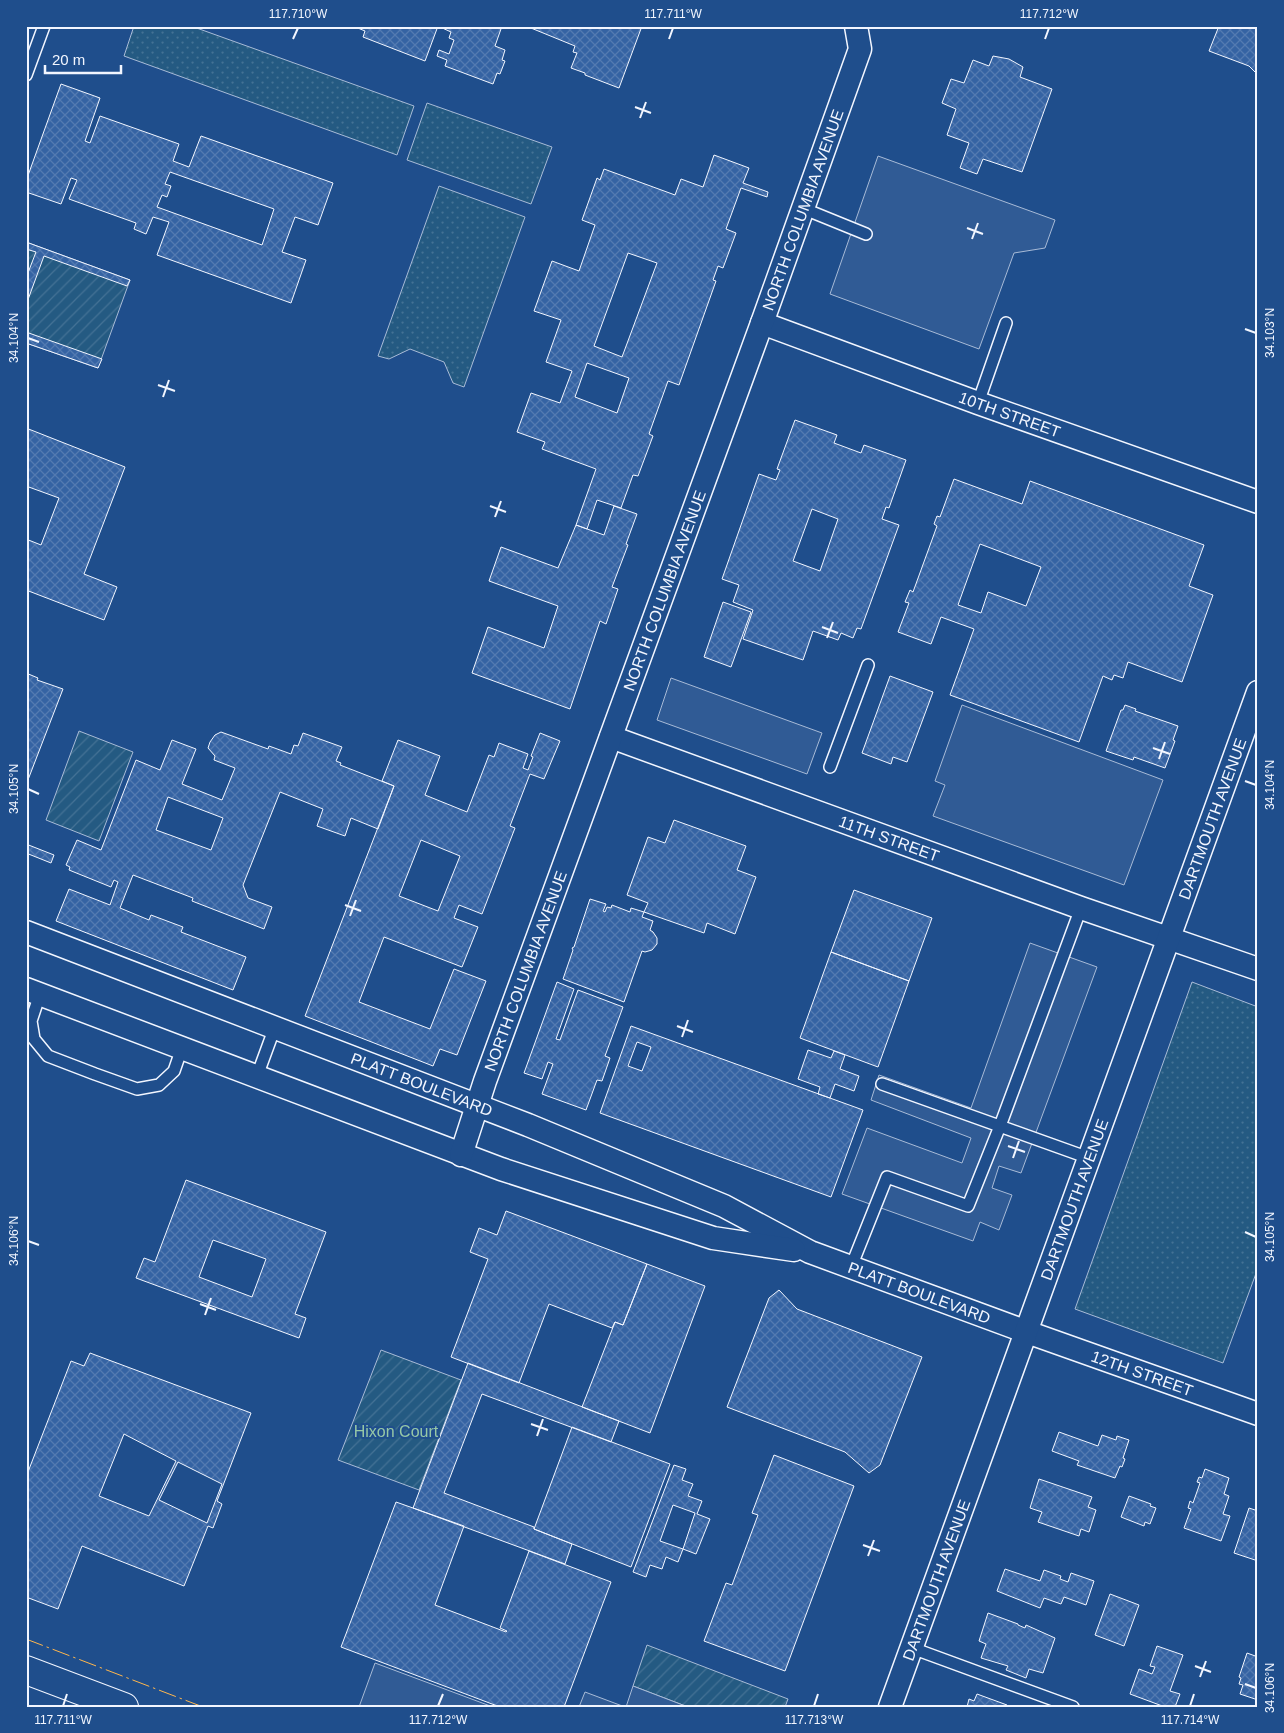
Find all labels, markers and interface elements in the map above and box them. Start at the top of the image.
text: 117.710°W [269,7,328,21]
text: 117.711°W [644,7,703,21]
text: 117.712°W [1020,7,1079,21]
scale bar [45,42,121,74]
text: 20 m [52,51,85,68]
street label: NORTH COLUMBIA AVENUE [759,107,846,313]
text: 34.103°N [1263,308,1277,358]
text: 34.104°N [7,313,21,363]
street label: 10TH STREET [957,388,1063,440]
street label: NORTH COLUMBIA AVENUE [620,488,709,693]
street label: DARTMOUTH AVENUE [1175,736,1249,901]
text: 34.104°N [1263,760,1277,810]
text: 34.105°N [7,764,21,814]
street label: 11TH STREET [837,812,942,864]
street label: NORTH COLUMBIA AVENUE [481,868,570,1073]
street label: PLATT BOULEVARD [349,1049,495,1119]
street label: DARTMOUTH AVENUE [1037,1116,1111,1282]
text: 34.105°N [1263,1212,1277,1262]
text: 34.106°N [7,1216,21,1266]
street label: PLATT BOULEVARD [846,1258,993,1326]
street label: 12TH STREET [1089,1347,1196,1399]
park label: Hixon Court [354,1423,439,1440]
street label: DARTMOUTH AVENUE [899,1497,973,1663]
text: 34.106°N [1263,1663,1277,1713]
text: 117.711°W [34,1713,93,1727]
text: 117.712°W [409,1713,468,1727]
text: 117.713°W [785,1713,844,1727]
text: 117.714°W [1161,1713,1220,1727]

